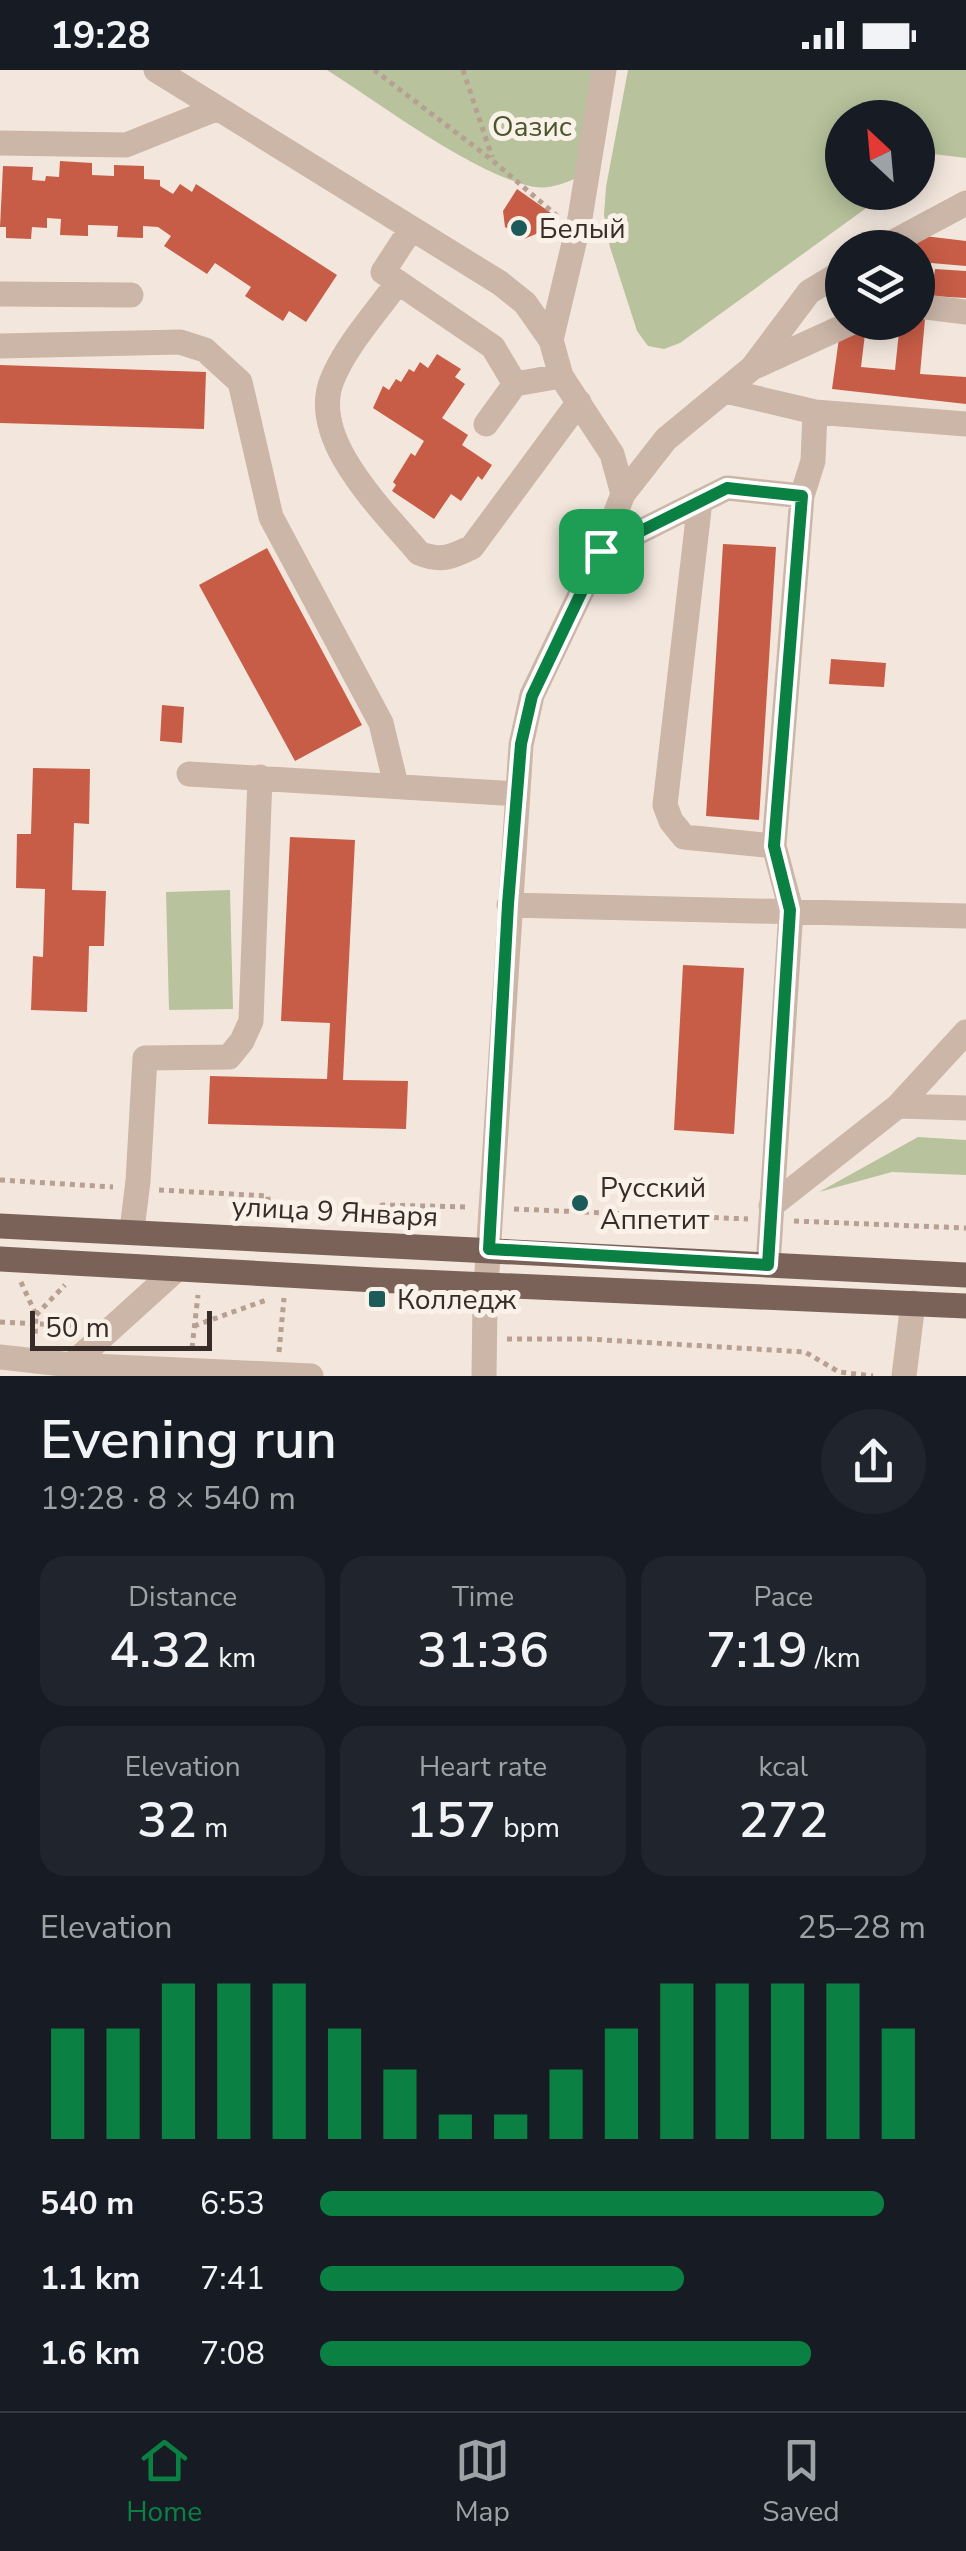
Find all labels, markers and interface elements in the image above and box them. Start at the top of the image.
text: 19:28 [50,10,151,61]
north arrow [825,100,935,210]
map controls [825,100,935,340]
park label: Оазис [492,108,572,146]
place label: Белый [539,210,626,248]
marker: Белый [508,217,530,239]
button: layers [825,230,935,340]
pin [559,509,644,594]
icon: arrive [574,524,629,579]
place label: Русский Аппетит [600,1169,710,1239]
street label: улица 9 Января [231,1188,439,1236]
marker: Русский Аппетит [569,1192,591,1214]
place label: Колледж [397,1281,516,1319]
marker: Колледж [366,1288,388,1310]
scale bar [30,1306,212,1350]
text: 50 m [45,1309,110,1347]
text: Evening run [40,1402,337,1477]
button: share [821,1409,926,1514]
text: 19:28 · 8 × 540 m [40,1477,296,1520]
text: Distance [128,1578,237,1616]
text: Time [452,1578,514,1616]
text: Pace [754,1578,813,1616]
text: 4.32 [109,1616,211,1685]
text: 31:36 [417,1616,549,1685]
text: 7:19 [706,1616,808,1685]
text: km [211,1639,256,1677]
text: /km [808,1639,861,1677]
text: Elevation [125,1748,241,1786]
text: Heart rate [419,1748,547,1786]
text: kcal [759,1748,808,1786]
text: 32 [137,1786,197,1855]
text: 157 [406,1786,496,1855]
text: 272 [738,1786,828,1855]
text: m [197,1809,228,1847]
text: bpm [496,1809,560,1847]
text: Elevation [40,1906,173,1949]
text: 25–28 m [798,1906,926,1949]
text: 540 m [40,2182,134,2225]
text: 6:53 [200,2182,265,2225]
text: 1.1 km [40,2257,140,2300]
text: 7:41 [200,2257,265,2300]
text: 1.6 km [40,2332,140,2375]
text: 7:08 [200,2332,265,2375]
tab: Home [126,2433,202,2531]
tab: Map [455,2433,510,2531]
tab: Saved [762,2433,840,2531]

